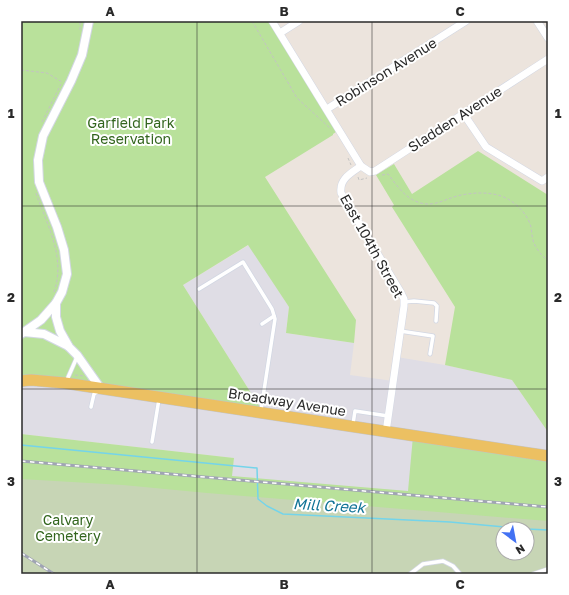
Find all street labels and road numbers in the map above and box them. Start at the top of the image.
street label: Robinson Avenue [332,34,439,110]
street label: Sladden Avenue [405,82,505,155]
street label: East 104th Street [337,191,408,301]
street label: Broadway Avenue [227,384,347,419]

